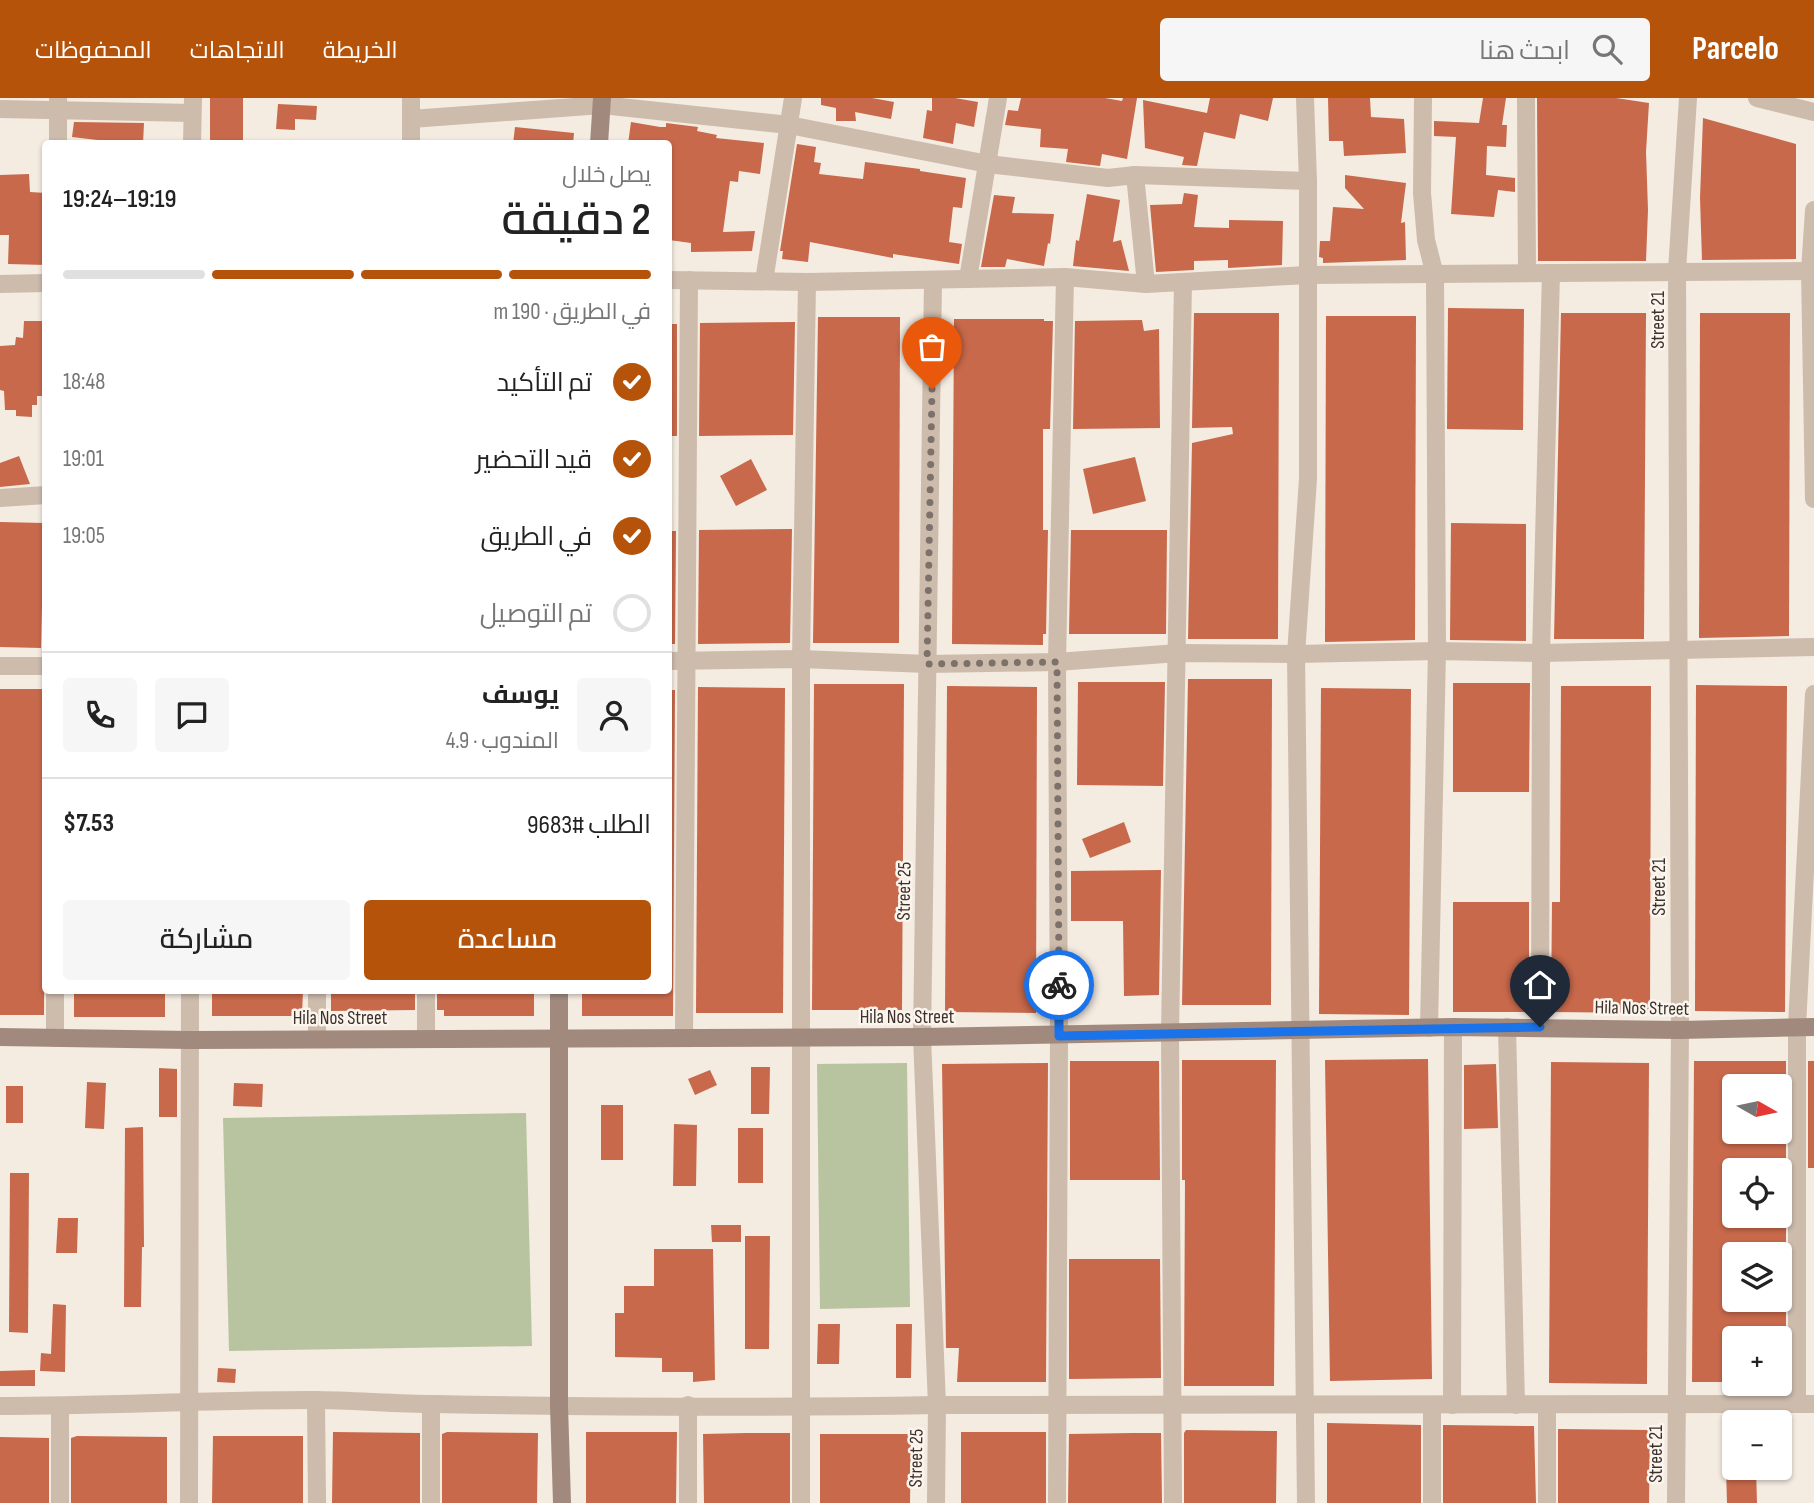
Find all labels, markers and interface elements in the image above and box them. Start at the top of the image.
search box [1160,18,1650,81]
text: Parcelo [1692,29,1779,69]
icon: search [1588,30,1626,68]
text: المحفوظات [35,36,152,65]
text: الاتجاهات [190,36,285,65]
text: الخريطة [323,36,398,65]
text: ابحث هنا [1479,36,1570,67]
text: يصل خلال [562,161,651,189]
text: 19:19–19:24 [63,184,176,215]
text: 2 دقيقة [502,193,651,248]
street label: Street 21 [1647,291,1670,349]
text: في الطريق · 190 m [494,298,651,326]
pin [902,317,962,389]
icon: bag [913,328,951,366]
icon: check [613,363,651,401]
text: 18:48 [63,368,105,396]
text: تم التأكيد [497,368,592,399]
icon: check [613,440,651,478]
text: 19:01 [63,445,104,473]
text: قيد التحضير [475,445,592,476]
icon: check [613,517,651,555]
text: 19:05 [63,522,105,550]
text: في الطريق [481,522,592,553]
text: تم التوصيل [480,599,592,630]
button: phone [63,678,137,752]
button: chat [155,678,229,752]
button: person [577,678,651,752]
text: يوسف [482,680,559,711]
text: المندوب · 4.9 [446,727,559,755]
text: $7.53 [63,808,114,839]
text: الطلب #9683 [527,810,651,841]
street label: Street 21 [1648,858,1671,916]
street label: Street 25 [892,862,917,921]
button: مشاركة [63,900,350,980]
button: مساعدة [364,900,651,980]
courier [1024,950,1094,1020]
pin [1510,955,1570,1027]
icon: bike [1040,966,1078,1004]
icon: home [1521,966,1559,1004]
street label: Hila Nos Street [1594,996,1690,1021]
street label: Hila Nos Street [860,1006,954,1029]
street label: Hila Nos Street [293,1007,387,1030]
north arrow [1722,1074,1792,1144]
map controls [1722,1074,1792,1480]
button: locate [1722,1158,1792,1228]
button: layers [1722,1242,1792,1312]
button: + [1722,1326,1792,1396]
button: − [1722,1410,1792,1480]
street label: Street 21 [1645,1425,1668,1483]
street label: Street 25 [904,1429,929,1488]

